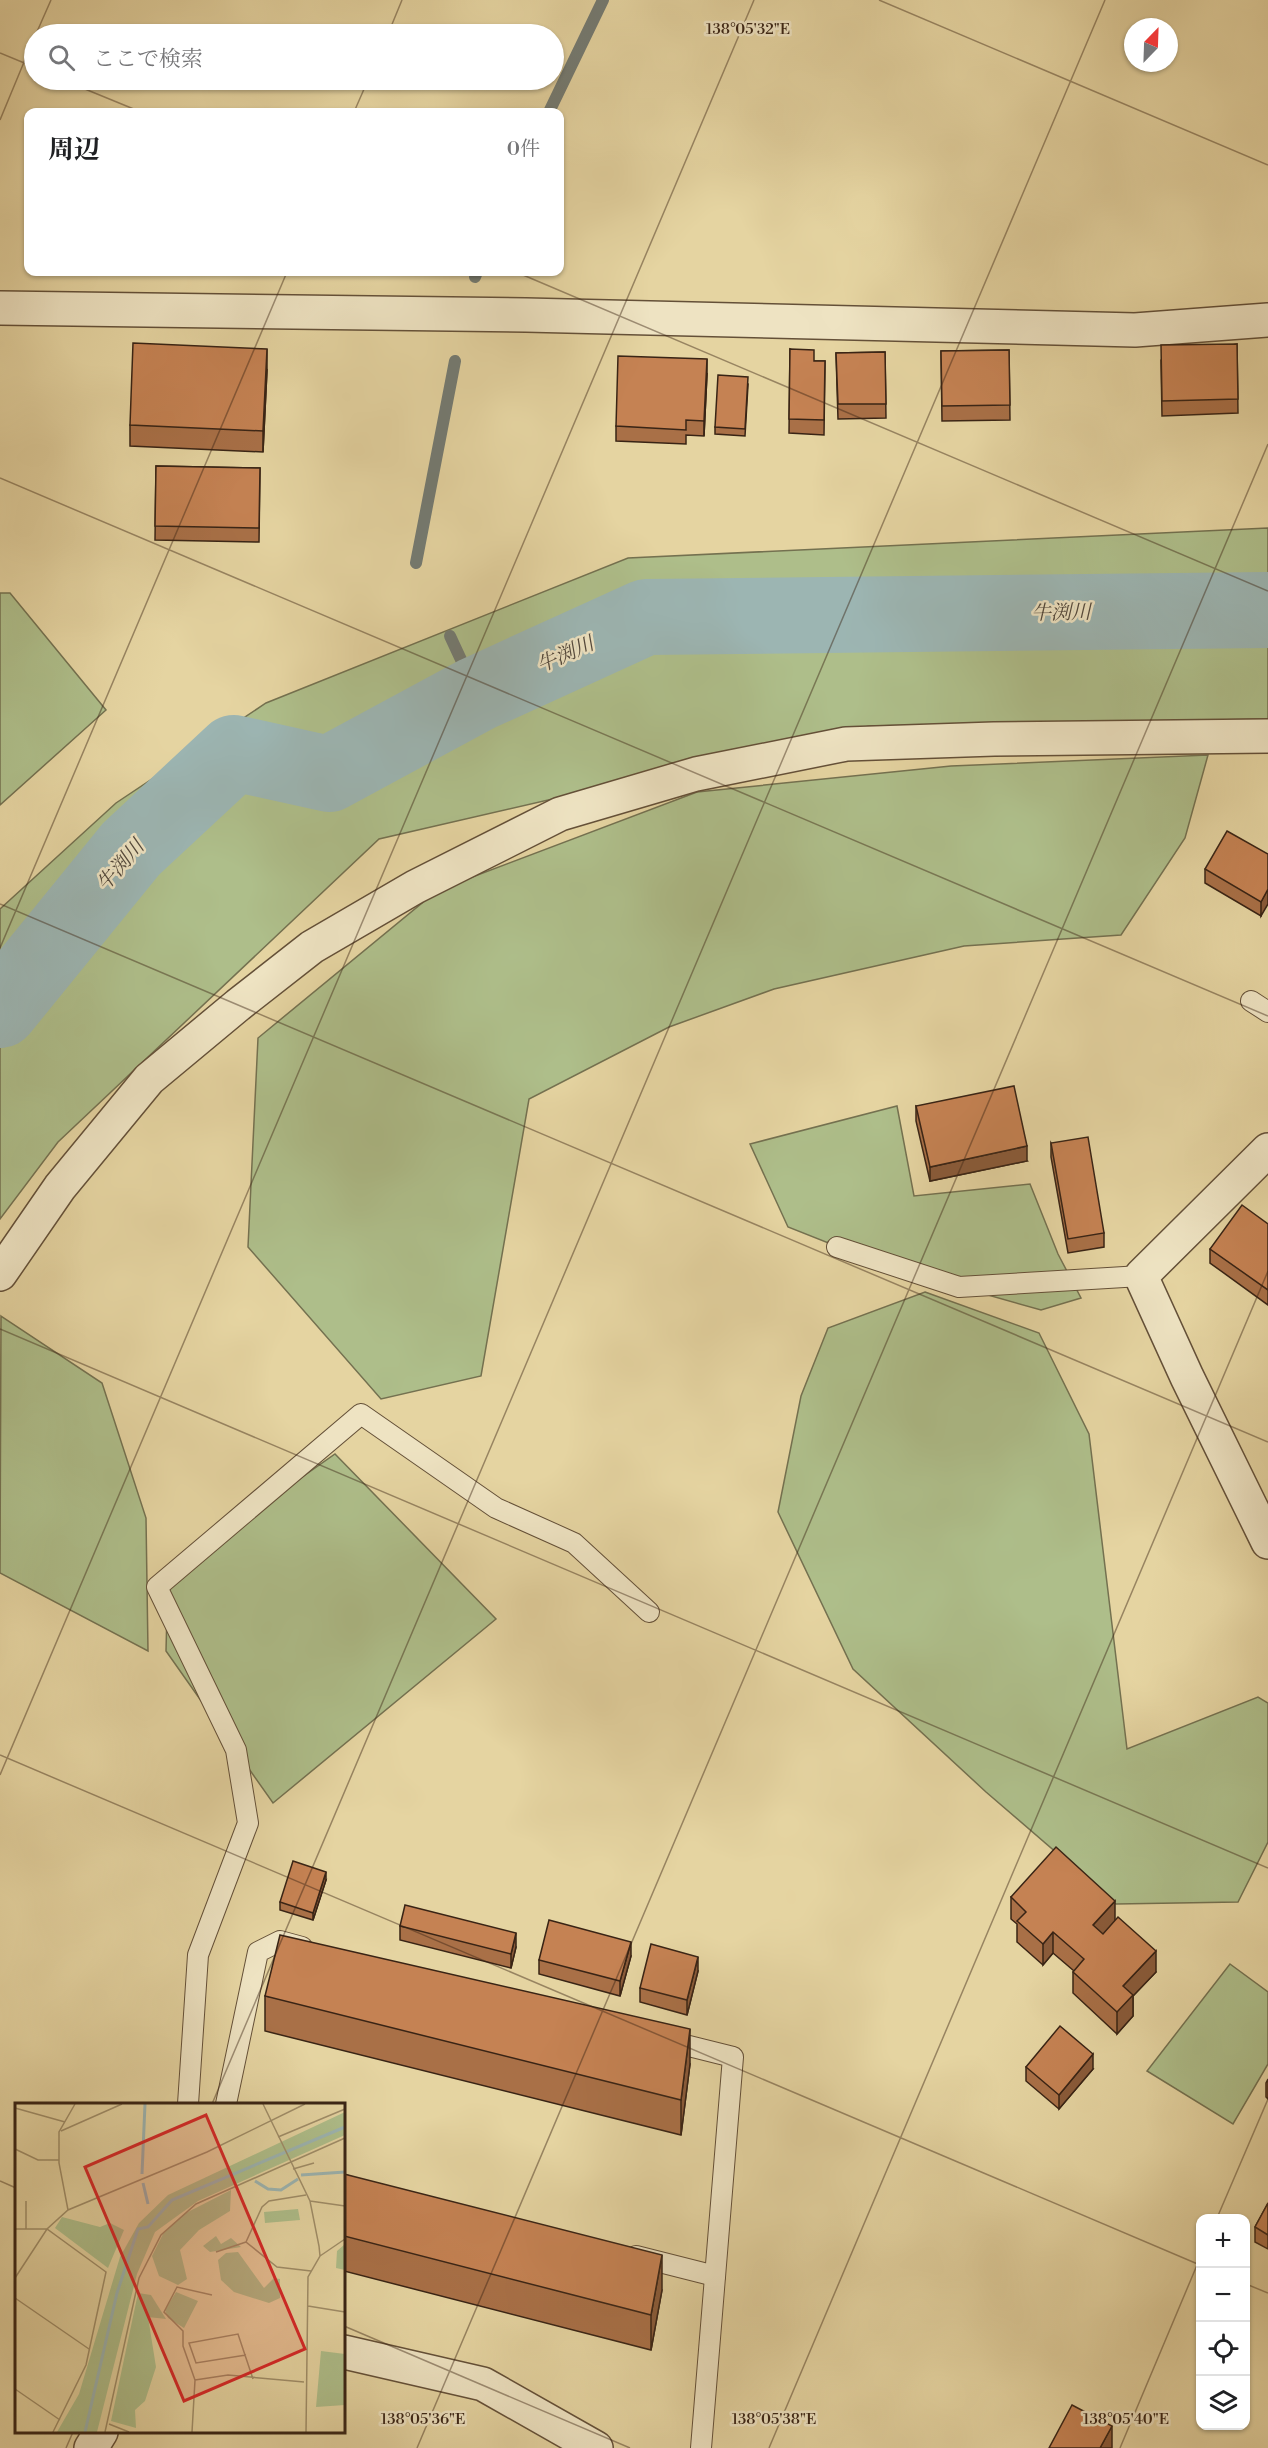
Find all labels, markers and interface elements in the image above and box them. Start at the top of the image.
north arrow [1124,18,1178,72]
text: 138°05'32"E [706,20,790,39]
search box [24,24,564,90]
icon: search [45,41,78,74]
text: ここで検索 [93,46,203,73]
text: 周辺 [48,134,100,166]
text: 0件 [507,137,540,162]
water label: 牛渕川 [1031,600,1093,627]
water label: 牛渕川 [533,631,600,679]
water label: 牛渕川 [92,834,152,897]
inset map [15,2103,345,2433]
map controls [1196,2214,1250,2430]
button: + [1196,2214,1250,2268]
button: − [1196,2268,1250,2322]
button: locate [1196,2322,1250,2376]
button: layers [1196,2376,1250,2430]
text: 138°05'36"E [381,2410,465,2429]
text: 138°05'38"E [732,2410,816,2429]
text: 138°05'40"E [1083,2410,1169,2429]

